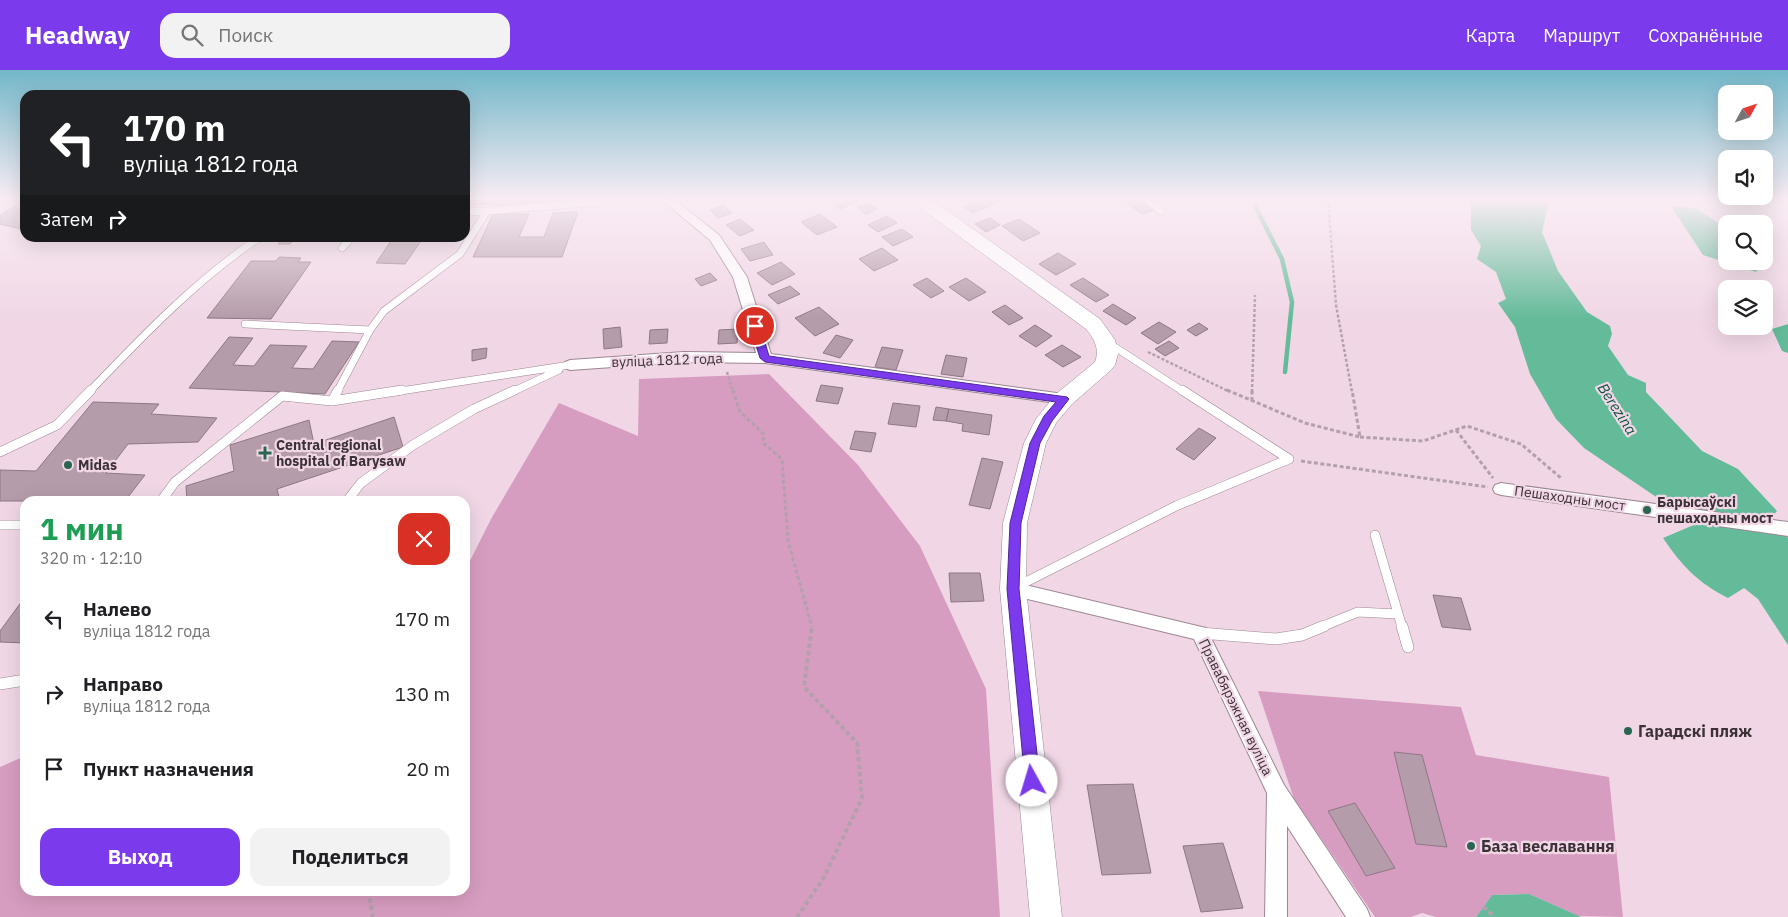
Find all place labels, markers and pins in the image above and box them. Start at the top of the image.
pin [734,305,776,347]
place label: Central regional hospital of Barysaw [276,436,406,470]
marker: Central regional hospital of Barysaw [258,446,272,460]
place label: Midas [78,456,117,474]
marker: Midas [62,459,74,471]
place label: Барысаўскі пешаходны мост [1657,493,1773,527]
marker: Барысаўскі пешаходны мост [1641,504,1653,516]
place label: Гарадскі пляж [1638,721,1752,741]
marker: Гарадскі пляж [1622,725,1634,737]
place label: База веславання [1481,836,1615,856]
marker: База веславання [1465,840,1477,852]

